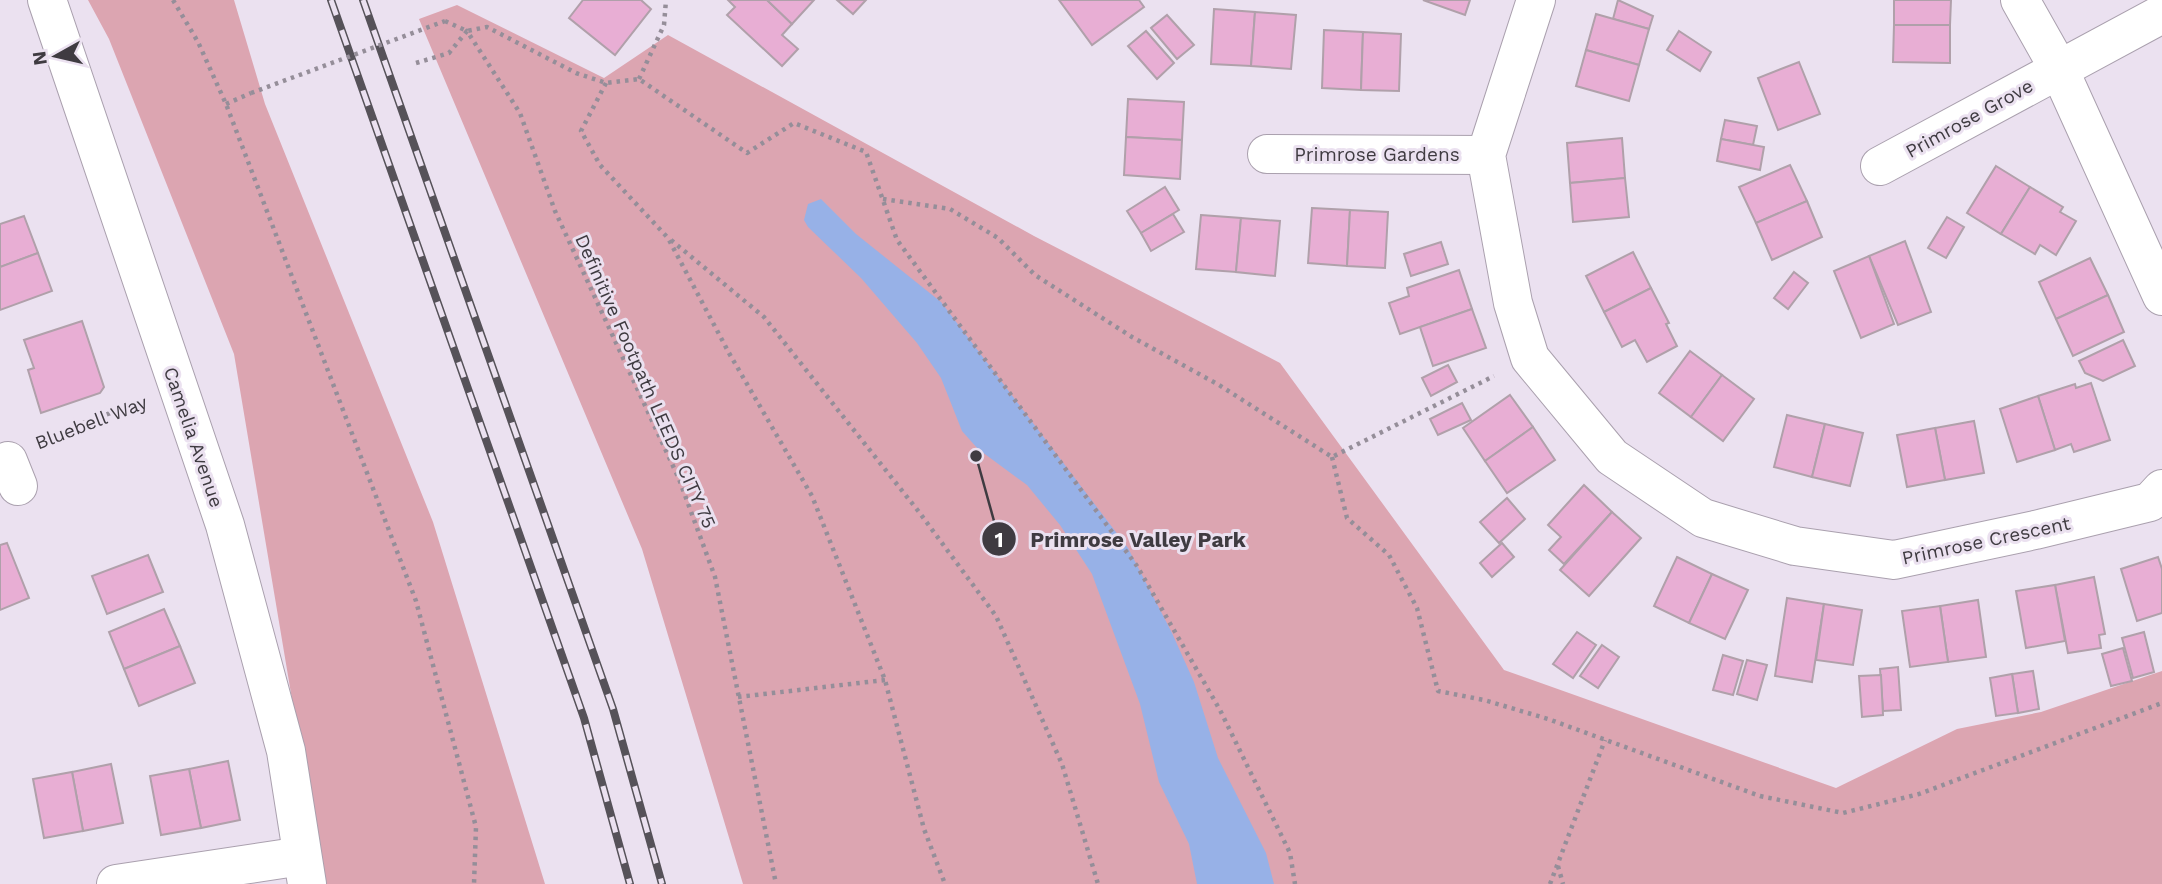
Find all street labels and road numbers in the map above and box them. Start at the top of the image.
street label: Primrose Grove [1901,74,2037,163]
street label: Primrose Gardens [1294,143,1460,166]
street label: Definitive Footpath LEEDS CITY 75 [570,231,721,532]
street label: Camelia Avenue [159,364,228,510]
street label: Bluebell Way [32,390,151,454]
street label: Primrose Crescent [1900,511,2072,570]

